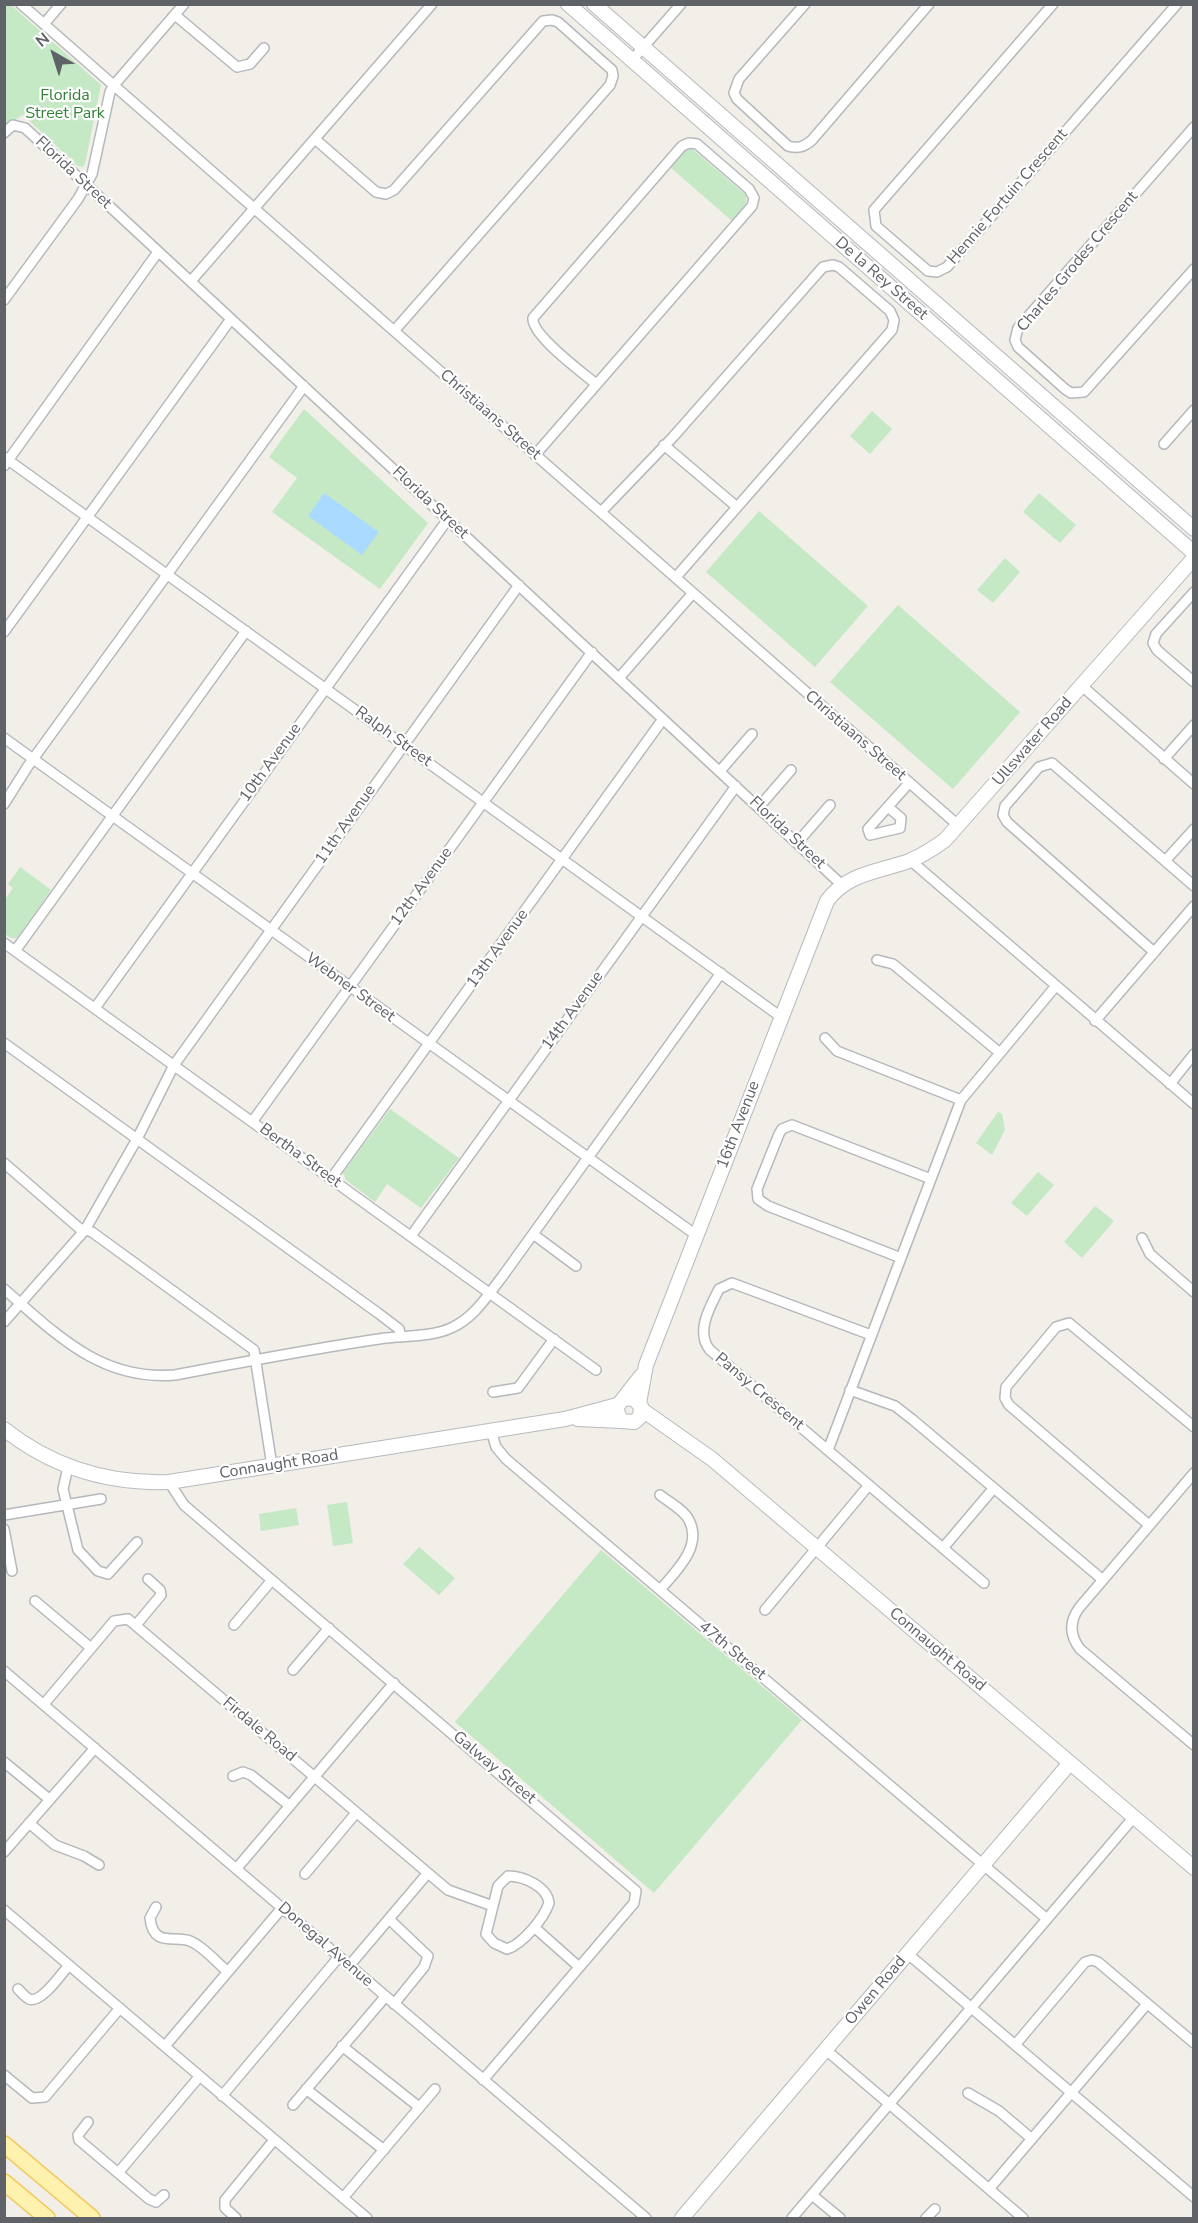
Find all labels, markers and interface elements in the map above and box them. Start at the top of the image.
north arrow [24,24,84,84]
text: N [31,28,54,52]
park label: Florida Street Park [25,86,105,124]
street label: Hennie Fortuin Crescent [944,125,1072,269]
street label: Florida Street [31,133,115,213]
street label: Charles Grodes Crescent [1013,188,1143,336]
street label: De la Rey Street [831,233,931,325]
street label: Christiaans Street [436,366,544,464]
street label: Florida Street [388,463,472,543]
street label: Christiaans Street [801,687,909,785]
street label: Ullswater Road [989,694,1077,790]
street label: Ralph Street [351,703,435,771]
street label: 10th Avenue [236,720,306,806]
street label: 11th Avenue [312,782,380,868]
street label: Florida Street [745,793,829,873]
street label: 12th Avenue [387,844,457,930]
street label: 13th Avenue [463,906,533,992]
street label: Webner Street [302,949,398,1027]
street label: 14th Avenue [538,968,608,1054]
street label: 16th Avenue [713,1078,765,1172]
street label: Bertha Street [255,1120,345,1192]
street label: Pansy Crescent [711,1349,807,1435]
street label: Connaught Road [218,1446,340,1484]
street label: Connaught Road [885,1604,989,1696]
street label: 47th Street [695,1617,769,1685]
street label: Firdale Road [218,1694,300,1766]
street label: Galway Street [449,1728,539,1808]
street label: Donegal Avenue [274,1899,376,1991]
street label: Owen Road [841,1952,911,2030]

